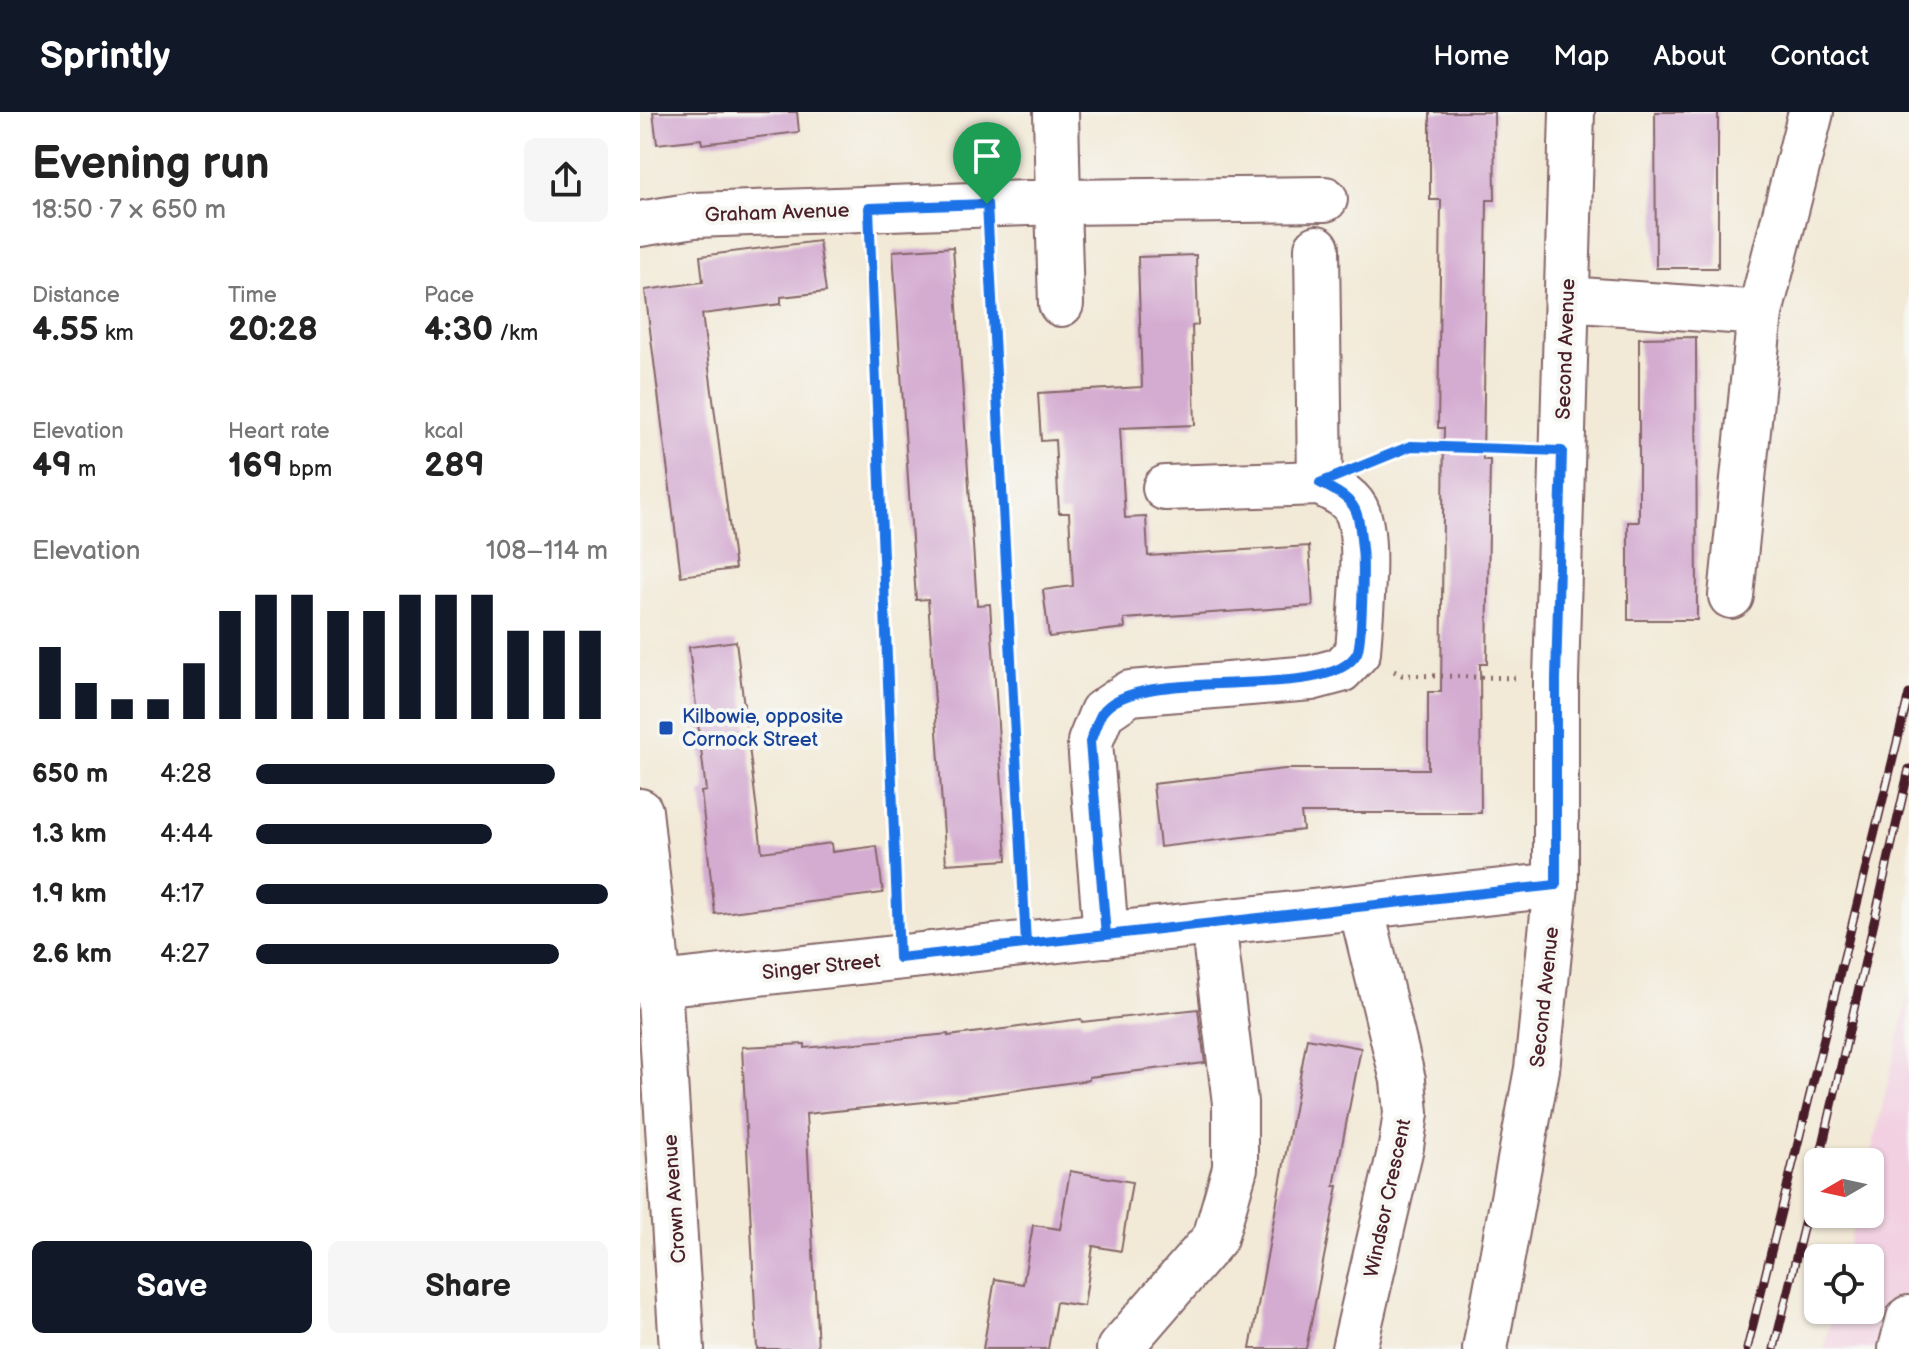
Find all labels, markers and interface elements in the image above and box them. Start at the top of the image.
text: Sprintly [40,34,170,79]
text: Home [1433,40,1509,73]
text: Map [1553,40,1610,73]
text: About [1654,40,1726,73]
text: Contact [1770,40,1869,73]
pin [953,122,1021,204]
icon: arrive [965,134,1009,178]
text: Evening run [32,138,269,191]
button: share [524,138,608,222]
text: 18:50 · 7 × 650 m [32,195,226,226]
street label: Graham Avenue [704,198,850,228]
street label: Second Avenue [1552,278,1580,420]
text: Distance [32,282,120,309]
text: Time [228,282,277,309]
text: Pace [424,282,474,309]
text: 4.55 [32,309,99,350]
text: 20:28 [228,309,318,350]
text: 4:30 [424,309,493,350]
text: km [99,320,134,347]
text: /km [493,320,538,347]
text: Elevation [32,418,124,445]
text: Heart rate [228,418,330,445]
text: kcal [424,418,463,445]
text: 49 [32,445,72,486]
text: 169 [228,445,283,486]
text: 289 [424,445,485,486]
text: m [72,456,96,483]
text: bpm [283,456,332,483]
text: Elevation [32,536,140,567]
text: 108–114 m [486,536,608,567]
place label: Kilbowie, opposite Cornock Street [682,705,843,752]
marker: Kilbowie, opposite Cornock Street [657,719,675,737]
text: 650 m [32,759,108,790]
text: 4:28 [160,759,212,790]
text: 1.3 km [32,819,107,850]
text: 4:44 [160,819,213,850]
text: 1.9 km [32,879,107,910]
text: 4:17 [160,879,204,910]
street label: Second Avenue [1526,925,1564,1069]
text: 2.6 km [32,939,112,970]
text: 4:27 [160,939,209,970]
street label: Singer Street [761,949,881,985]
street label: Windsor Crescent [1359,1117,1416,1280]
street label: Crown Avenue [659,1133,691,1264]
north arrow [1804,1148,1884,1228]
map controls [1804,1148,1884,1324]
button: Save [32,1241,312,1333]
button: Share [328,1241,608,1333]
button: locate [1804,1244,1884,1324]

